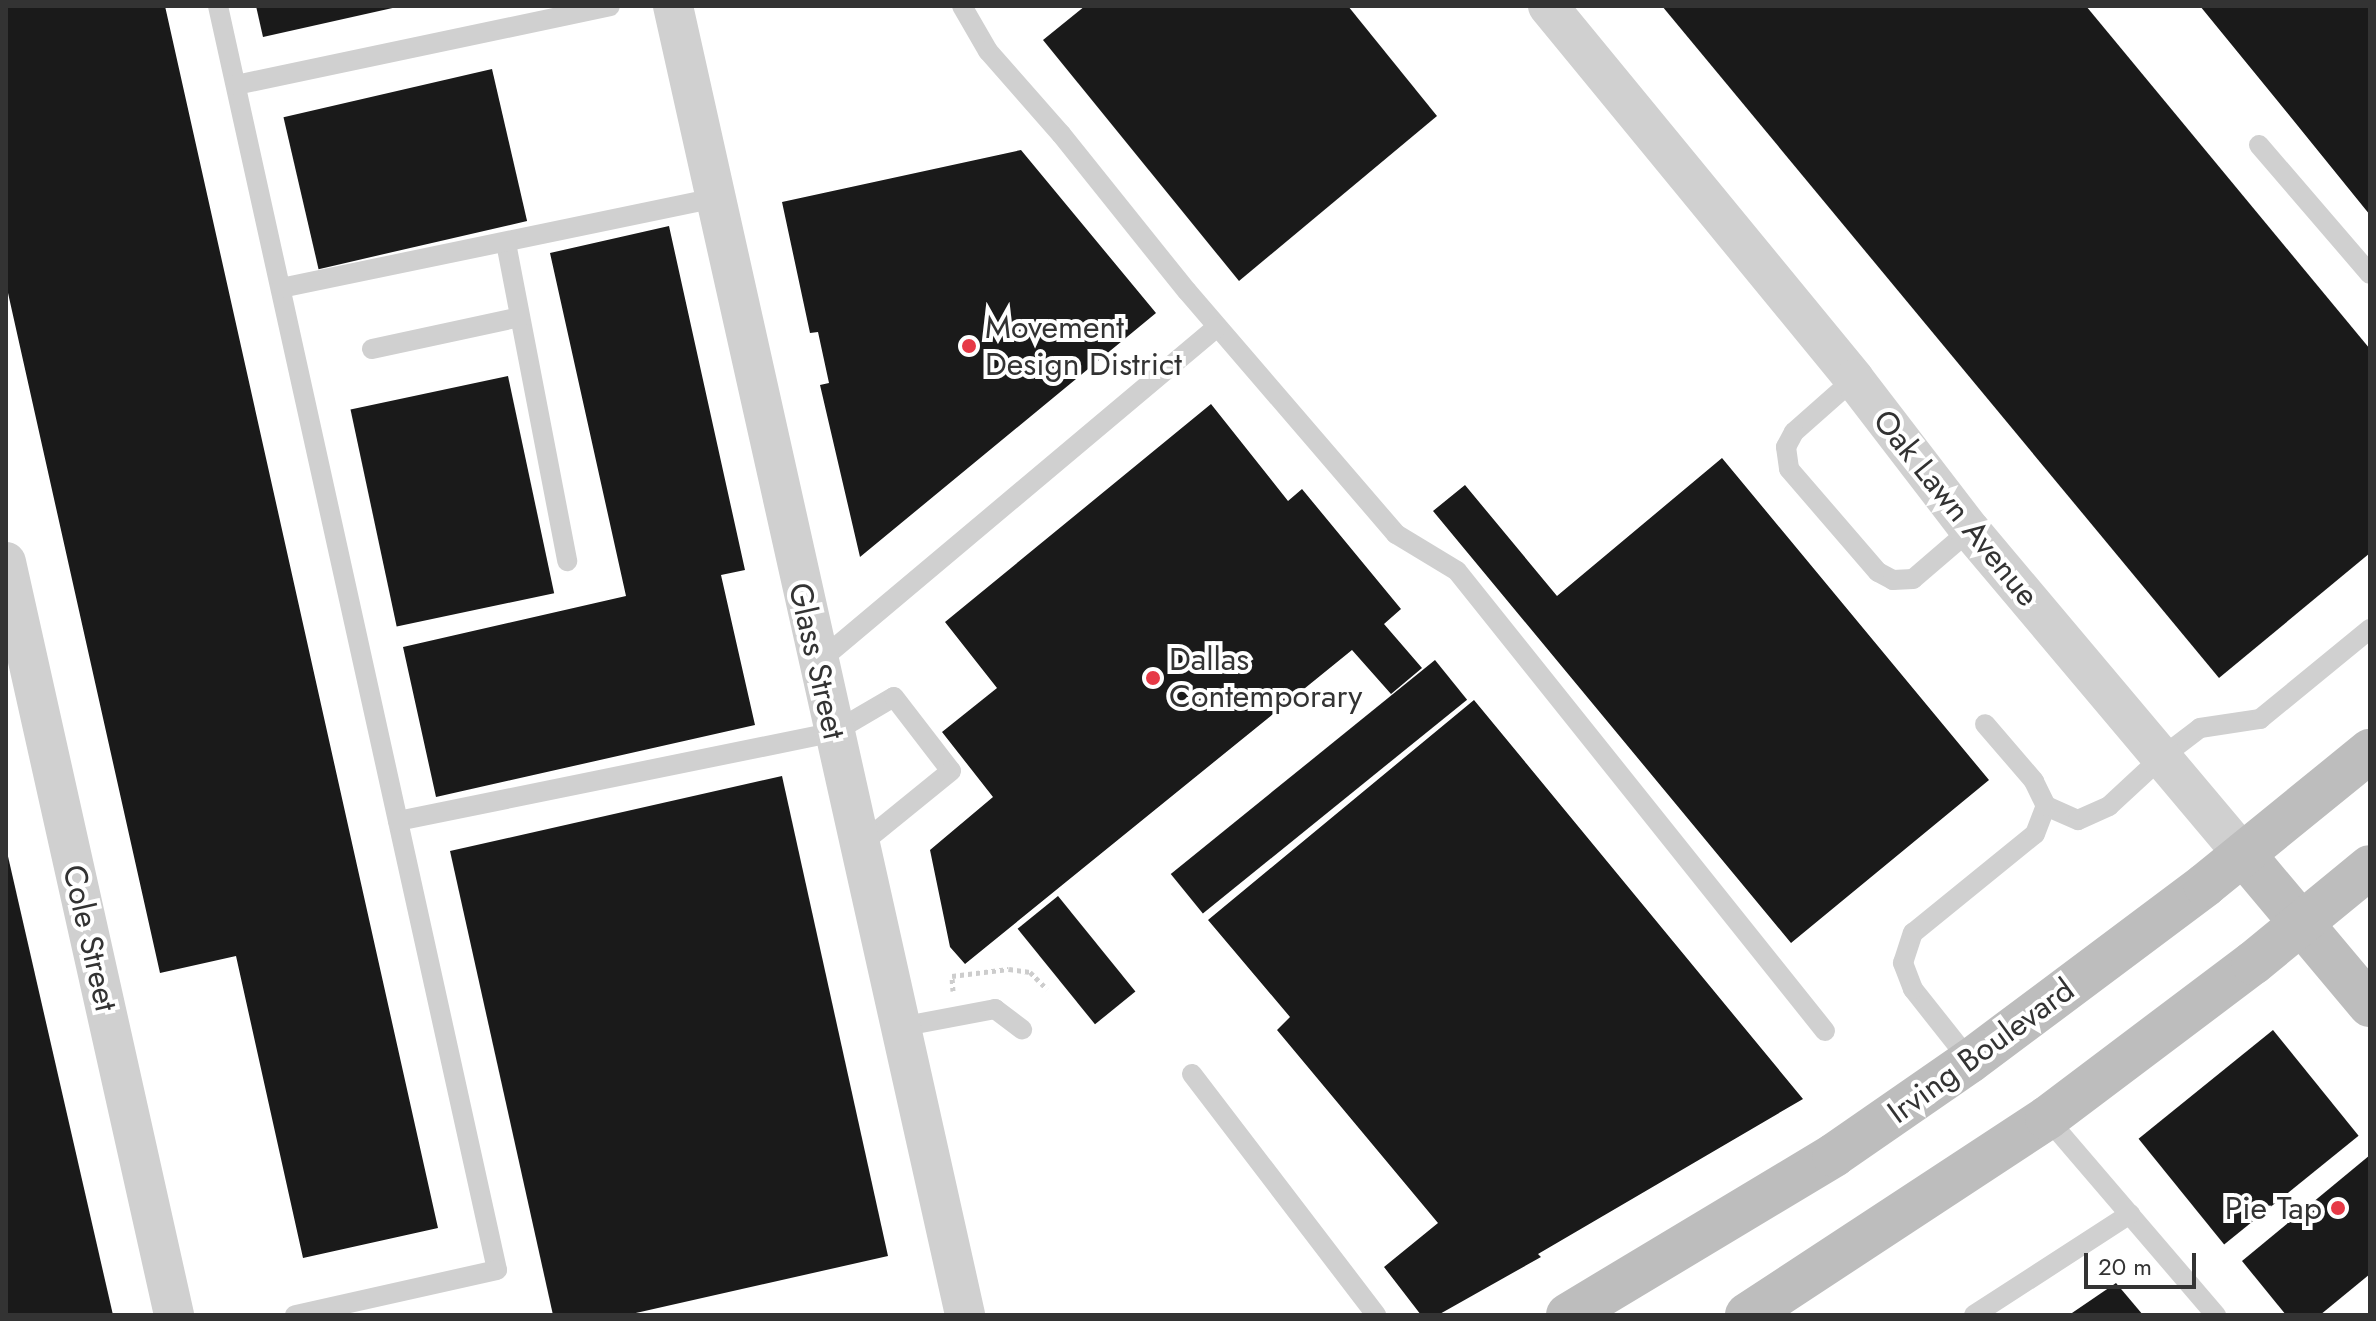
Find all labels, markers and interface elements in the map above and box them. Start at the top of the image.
place label: Movement Design District [985,309,1182,384]
marker: Movement Design District [960,337,978,355]
street label: Oak Lawn Avenue [1865,402,2047,614]
street label: Glass Street [780,579,854,743]
place label: Dallas Contemporary [1169,641,1362,716]
marker: Dallas Contemporary [1144,669,1162,687]
street label: Cole Street [55,861,125,1015]
street label: Irving Boulevard [1880,971,2082,1131]
place label: Pie Tap [2225,1189,2322,1227]
marker: Pie Tap [2329,1199,2347,1217]
scale bar [2088,1237,2200,1287]
text: 20 m [2098,1249,2152,1284]

